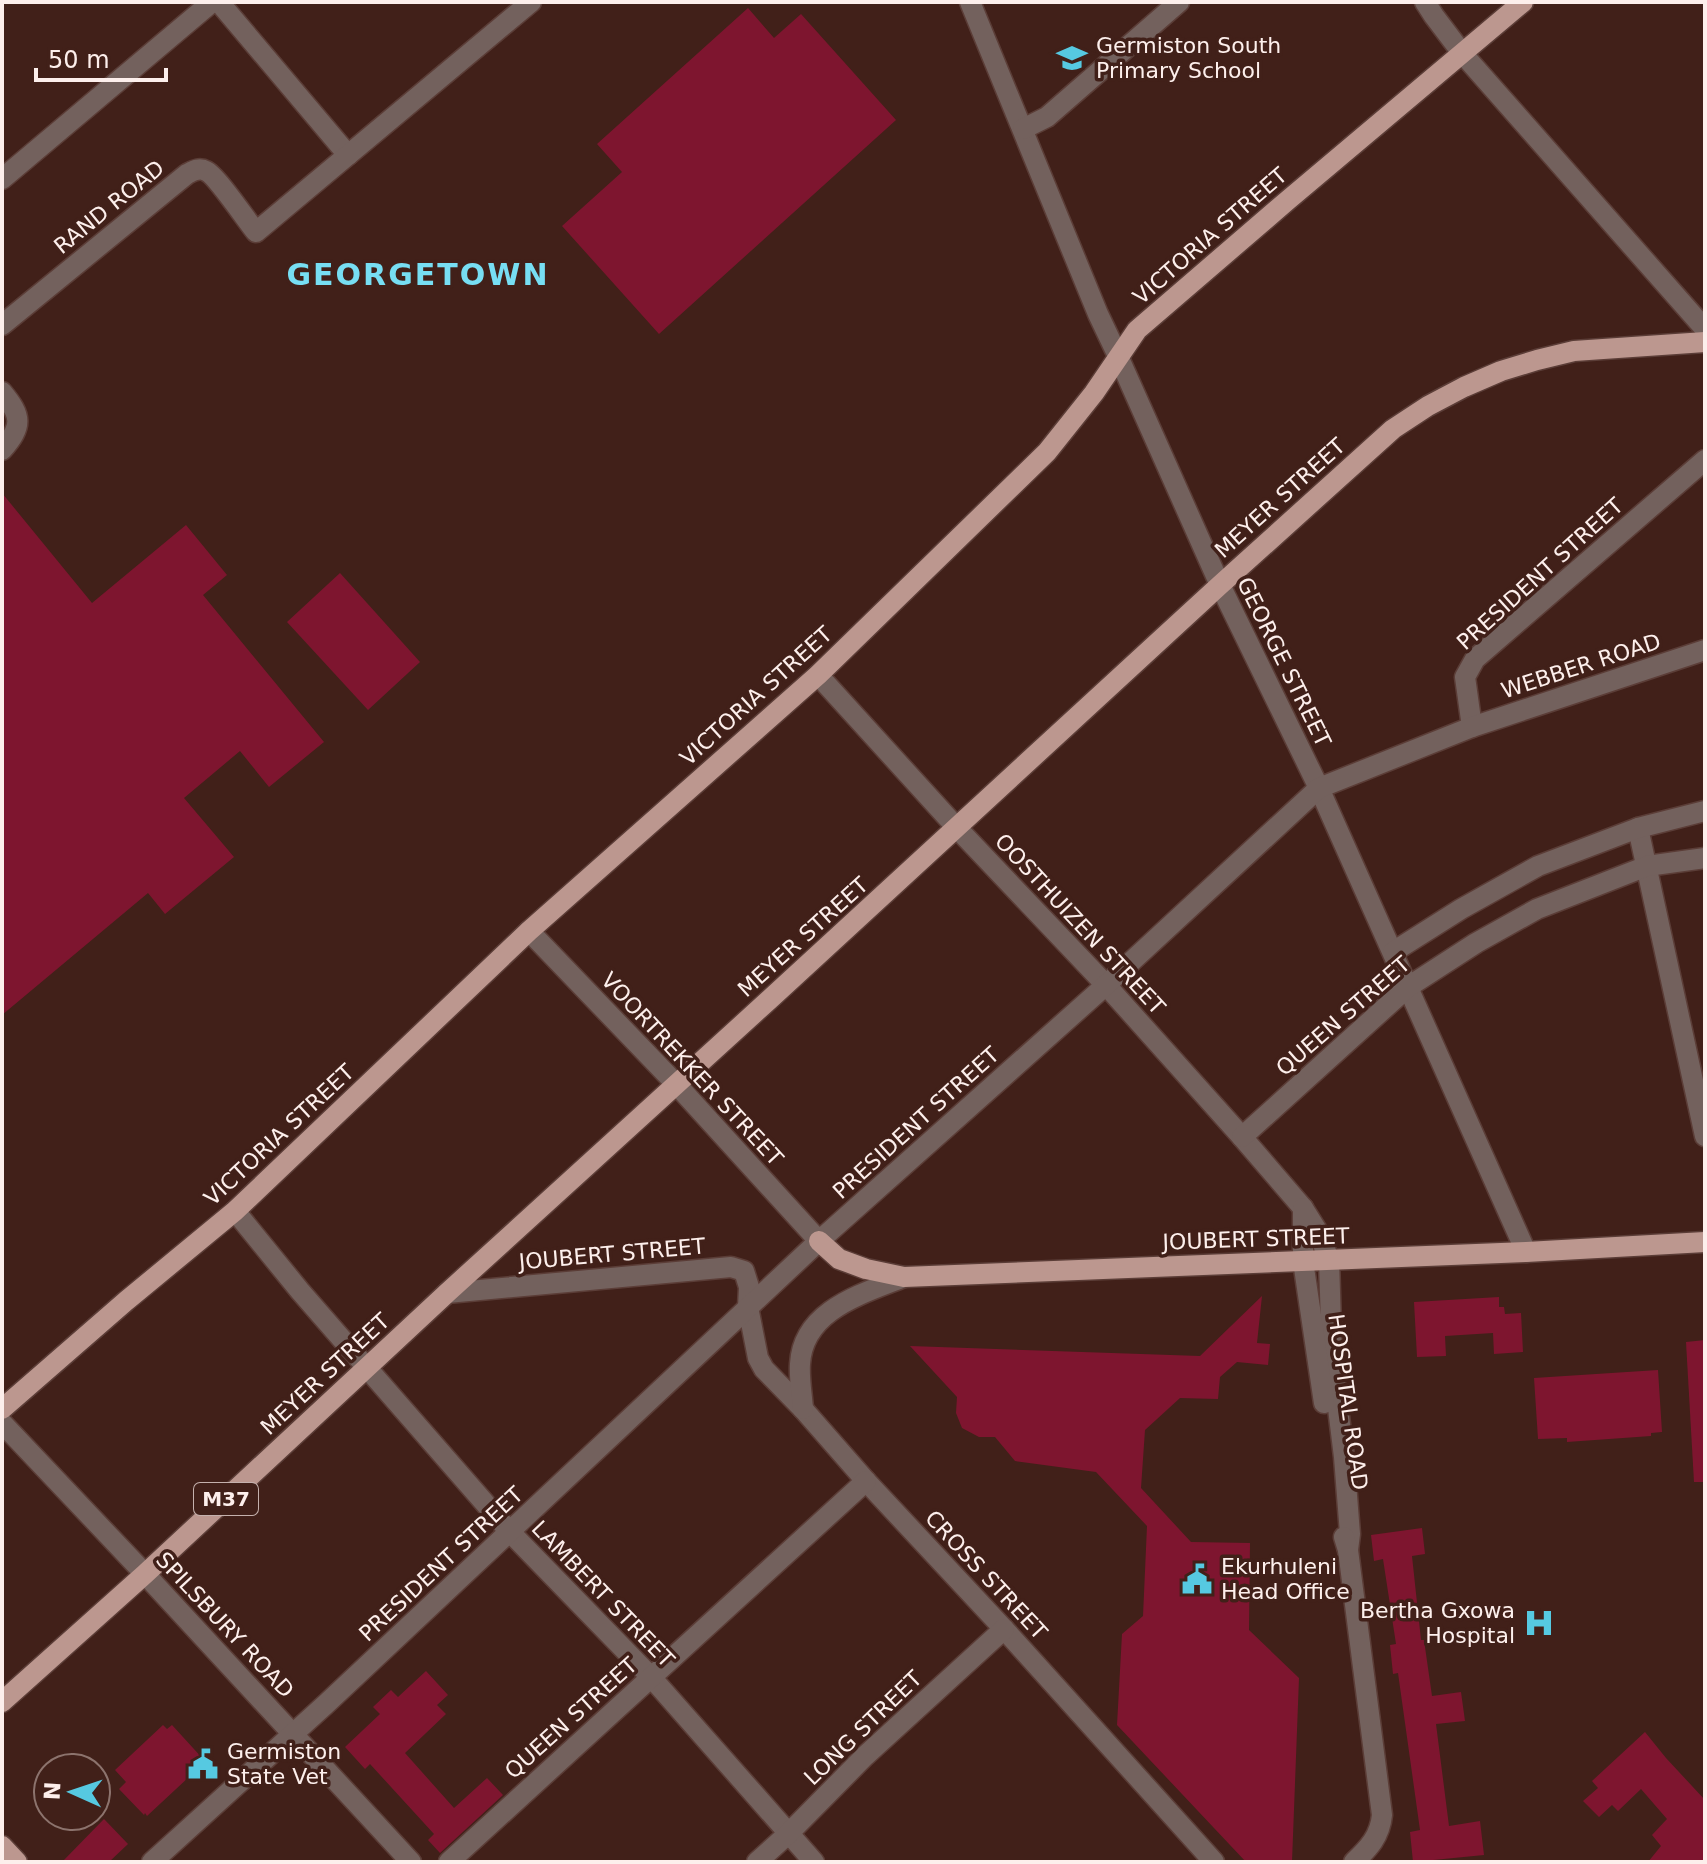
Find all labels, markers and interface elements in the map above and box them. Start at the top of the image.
scale bar [36,32,166,82]
place label: Germiston South Primary School [1096,33,1281,83]
school or university icon: Germiston South Primary School [1055,41,1089,75]
text: 50 m [48,46,110,74]
street label: RAND ROAD [49,155,169,259]
street label: VICTORIA STREET [1128,162,1292,310]
district label: GEORGETOWN [286,257,550,292]
street label: MEYER STREET [1210,433,1351,563]
street label: PRESIDENT STREET [1452,493,1629,655]
street label: GEORGE STREET [1232,573,1336,751]
street label: VICTORIA STREET [675,621,837,771]
street label: WEBBER ROAD [1498,628,1664,704]
street label: OOSTHUIZEN STREET [990,829,1171,1020]
street label: MEYER STREET [733,872,874,1002]
street label: QUEEN STREET [1271,951,1415,1081]
street label: VOORTREKKER STREET [596,967,788,1171]
street label: PRESIDENT STREET [828,1042,1005,1204]
street label: VICTORIA STREET [199,1059,359,1211]
street label: JOUBERT STREET [1160,1223,1350,1255]
street label: JOUBERT STREET [516,1233,707,1275]
street label: MEYER STREET [256,1308,395,1440]
street label: HOSPITAL ROAD [1323,1312,1373,1492]
street label: PRESIDENT STREET [354,1481,528,1646]
road number: M37 [194,1483,258,1515]
street label: CROSS STREET [920,1505,1052,1645]
street label: LAMBERT STREET [527,1516,680,1673]
street label: SPILSBURY ROAD [151,1547,299,1703]
place label: Ekurhuleni Head Office [1221,1554,1350,1604]
public building icon: Ekurhuleni Head Office [1180,1562,1214,1596]
place label: Bertha Gxowa Hospital [1360,1598,1515,1648]
hospital icon: Bertha Gxowa Hospital [1522,1606,1556,1640]
street label: QUEEN STREET [500,1652,642,1784]
street label: LONG STREET [799,1665,927,1790]
place label: Germiston State Vet [227,1739,341,1789]
public building icon: Germiston State Vet [186,1747,220,1781]
north arrow [32,1752,112,1832]
text: N [40,1781,65,1801]

